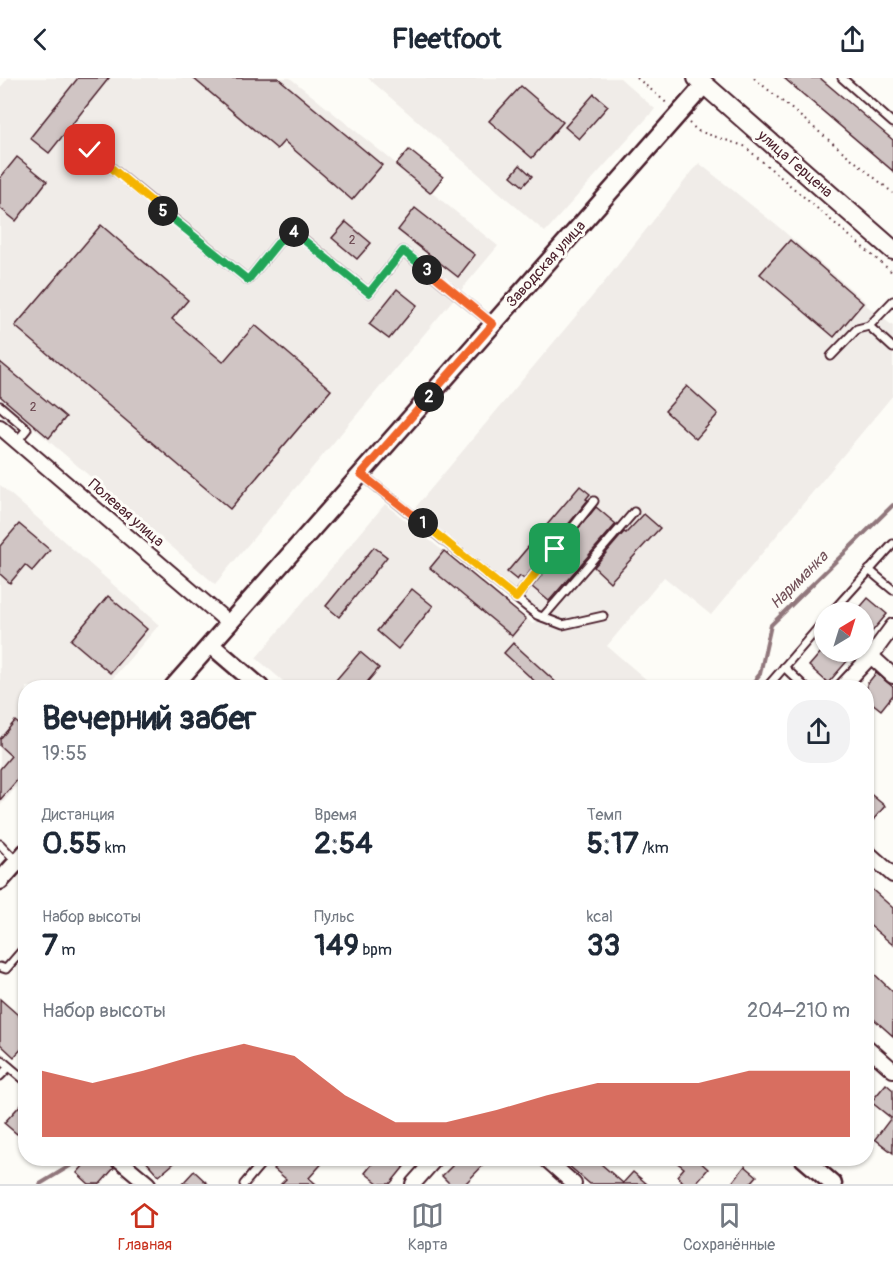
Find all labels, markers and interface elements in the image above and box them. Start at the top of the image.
icon: back [24,23,57,56]
text: Fleetfoot [392,23,501,56]
icon: share [836,23,869,56]
pin [64,124,115,175]
street label: улица Герцена [753,125,837,202]
icon: check [73,133,106,166]
pin: 5 [148,196,178,226]
text: 5 [159,201,167,221]
pin: 4 [279,217,309,247]
street label: Заводская улица [502,217,590,311]
text: 4 [289,222,299,242]
house number: 2 [349,233,356,248]
pin: 3 [412,255,442,285]
text: 3 [423,260,431,280]
pin: 2 [414,382,444,412]
text: 2 [425,387,433,407]
house number: 2 [30,400,37,415]
street label: Полевая улица [84,475,168,551]
pin: 1 [408,508,438,538]
text: 1 [420,513,426,533]
pin [529,523,580,574]
icon: arrive [538,532,571,565]
water label: Нариманка [766,546,833,613]
north arrow [814,602,874,662]
map controls [814,602,874,662]
text: Вечерний забег [42,698,256,739]
button: share [787,700,850,763]
text: 19:55 [42,741,87,766]
text: Дистанция [42,805,115,825]
text: Время [314,805,357,825]
text: Темп [587,805,622,825]
text: 0.55 [42,825,102,862]
text: 2:54 [314,825,373,862]
text: 5:17 [587,825,639,862]
text: km [102,838,126,858]
text: /km [639,838,669,858]
text: Набор высоты [42,907,141,927]
text: Пульс [314,907,355,927]
text: kcal [587,907,613,927]
text: 7 [42,927,58,964]
text: 149 [314,927,359,964]
text: 33 [587,927,620,964]
text: m [58,940,76,960]
text: bpm [359,940,392,960]
text: Набор высоты [42,998,166,1023]
text: 204–210 m [747,998,850,1023]
tab: Главная [118,1199,172,1255]
tab: Карта [408,1199,447,1255]
tab: Сохранённые [683,1199,775,1255]

